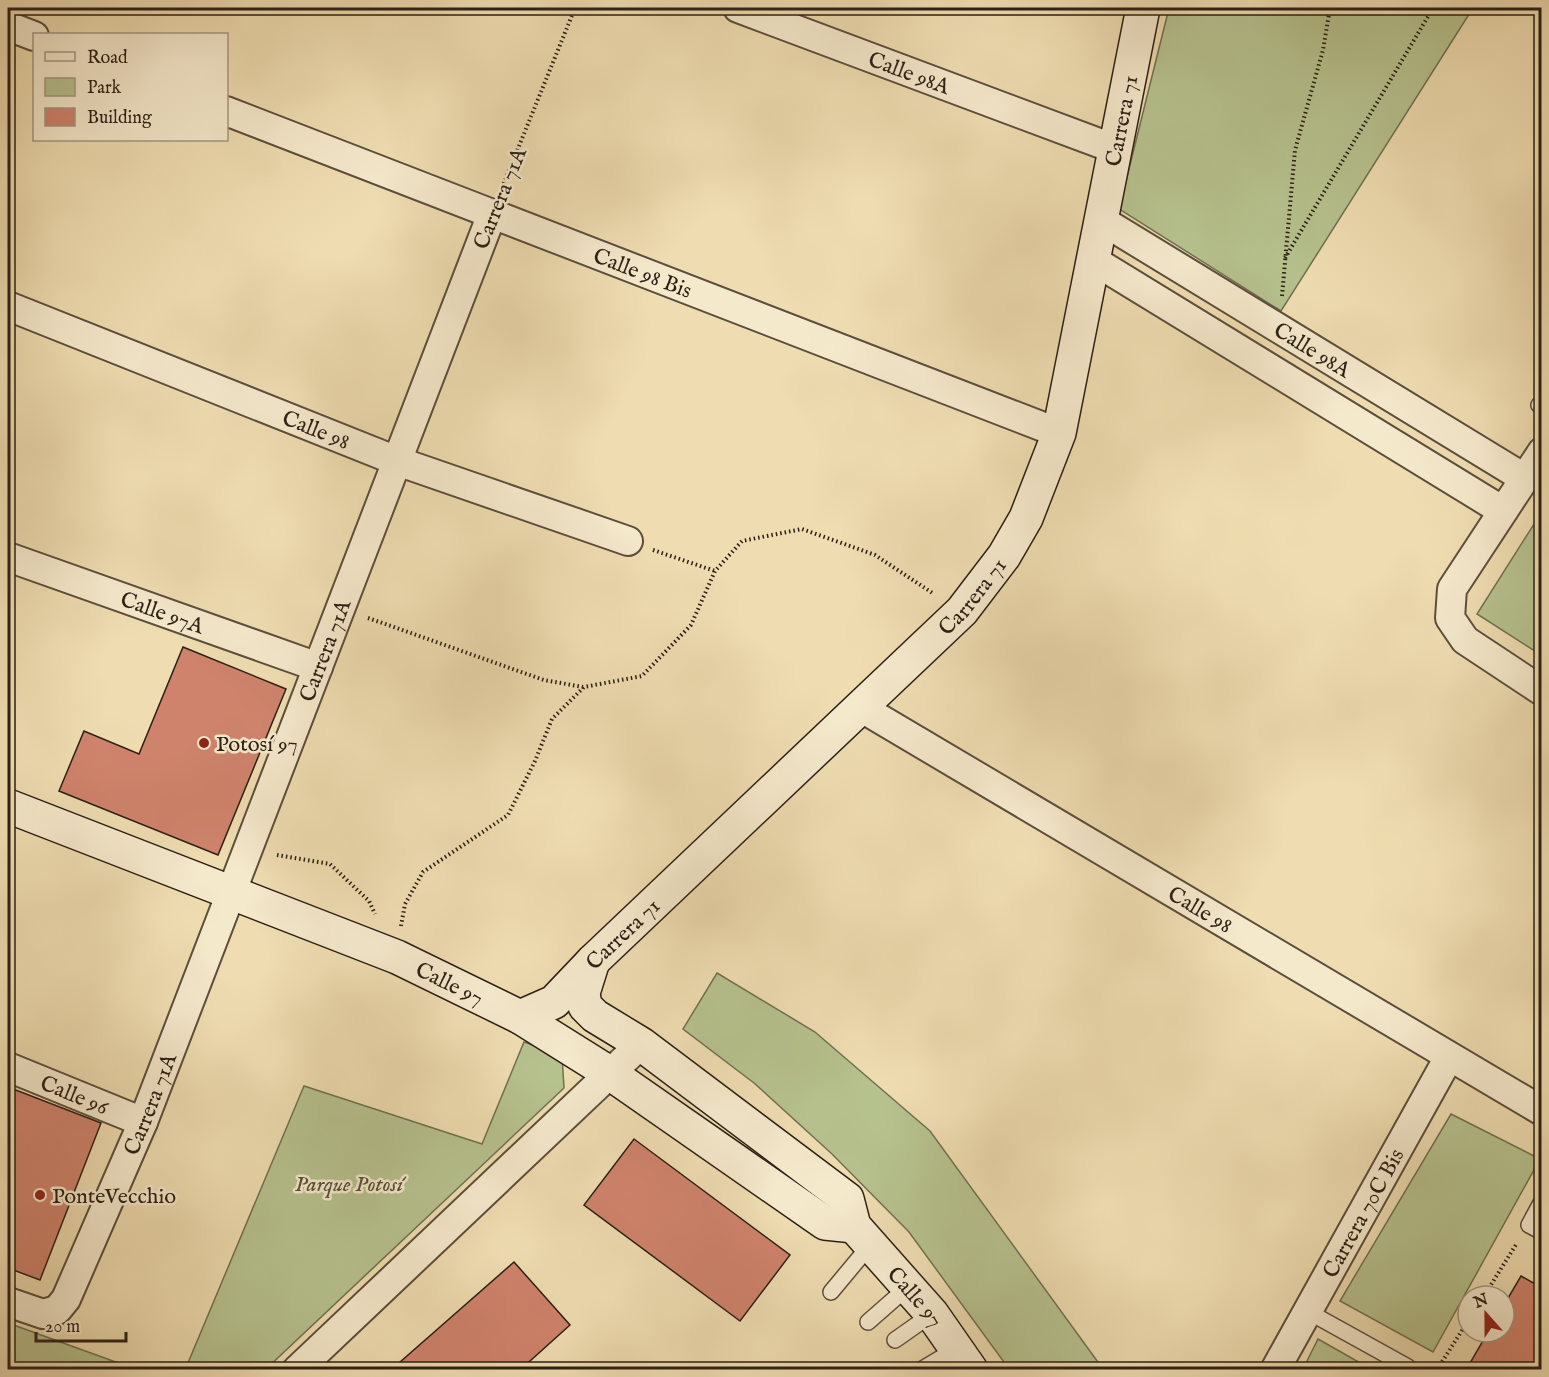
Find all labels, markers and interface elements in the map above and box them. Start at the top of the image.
legend [33,33,228,141]
street label: Calle 98A [864,46,955,102]
text: Road [87,47,128,70]
street label: Carrera 71 [1100,73,1145,169]
text: Park [87,77,122,100]
text: Building [87,107,152,130]
street label: Carrera 71A [468,143,534,254]
street label: Calle 98 Bis [589,242,695,306]
street label: Calle 98A [1268,317,1356,386]
street label: Calle 98 [278,405,354,457]
street label: Carrera 71 [933,553,1013,642]
street label: Calle 97A [116,586,209,642]
street label: Carrera 71A [294,595,359,706]
place label: Potosí 97 [216,731,298,759]
marker: Potosí 97 [197,736,211,750]
street label: Calle 98 [1162,881,1237,941]
street label: Carrera 71 [580,893,667,977]
street label: Calle 97 [410,956,487,1013]
street label: Carrera 71A [118,1049,184,1160]
street label: Calle 96 [36,1070,113,1123]
street label: Carrera 70C Bis [1317,1144,1411,1283]
park label: Parque Potosí [295,1171,407,1199]
place label: PonteVecchio [52,1183,176,1211]
marker: PonteVecchio [33,1188,47,1202]
street label: Calle 97 [880,1261,949,1333]
north arrow [1456,1284,1516,1344]
text: N [1470,1290,1492,1314]
scale bar [36,1305,126,1343]
text: 20 m [45,1316,80,1339]

